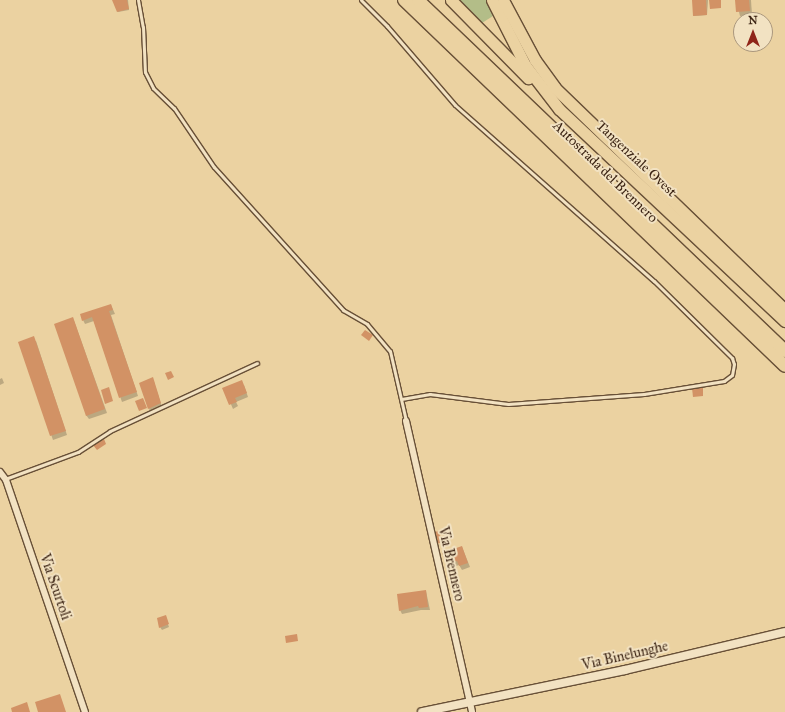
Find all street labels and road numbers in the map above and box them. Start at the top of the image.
street label: Tangenziale Ovest [592,117,680,201]
street label: Autostrada del Brennero [549,118,661,226]
street label: Via Brennero [434,525,468,603]
street label: Via Scurtoli [36,552,74,622]
street label: Via Binelunghe [580,638,670,674]

